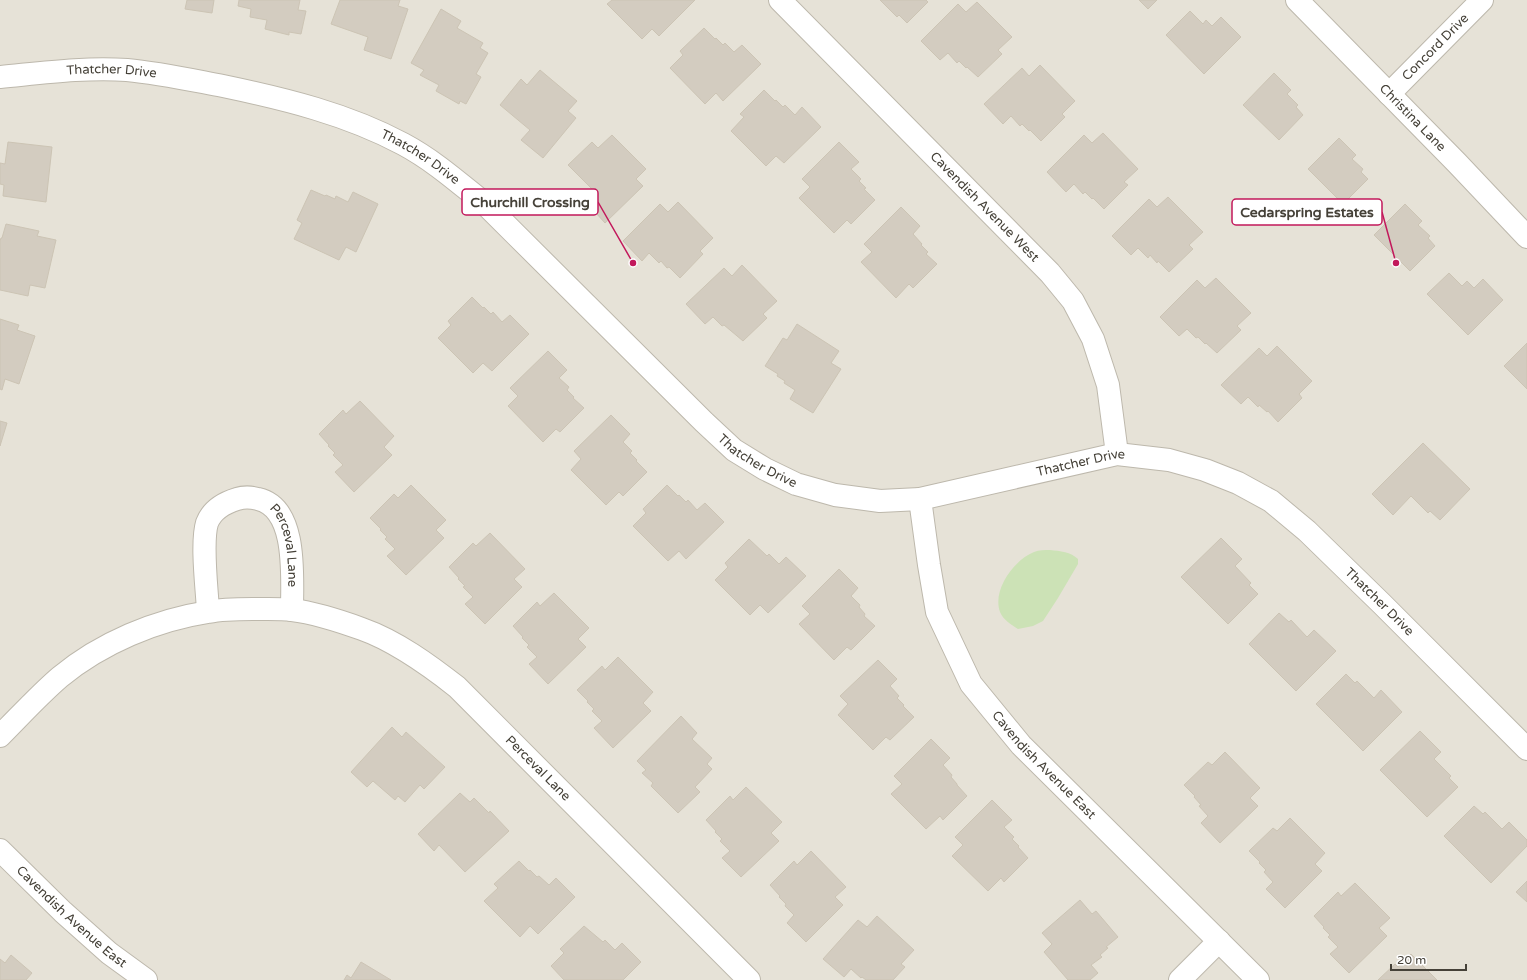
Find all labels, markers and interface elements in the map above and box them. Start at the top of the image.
street label: Concord Drive [1399,10,1472,84]
street label: Thatcher Drive [66,61,158,82]
street label: Christina Lane [1376,81,1449,155]
street label: Thatcher Drive [378,126,463,188]
street label: Cavendish Avenue West [927,149,1043,265]
callout: Churchill Crossing [462,189,598,215]
text: Churchill Crossing [470,194,590,211]
callout: Cedarspring Estates [1232,199,1382,225]
text: Cedarspring Estates [1240,204,1374,221]
street label: Thatcher Drive [714,431,800,491]
street label: Thatcher Drive [1035,446,1126,480]
street label: Perceval Lane [266,500,300,587]
street label: Thatcher Drive [1342,564,1417,639]
street label: Cavendish Avenue East [988,708,1099,823]
street label: Perceval Lane [502,732,574,804]
street label: Cavendish Avenue East [13,863,130,971]
scale bar [1391,946,1466,972]
text: 20 m [1397,953,1426,967]

